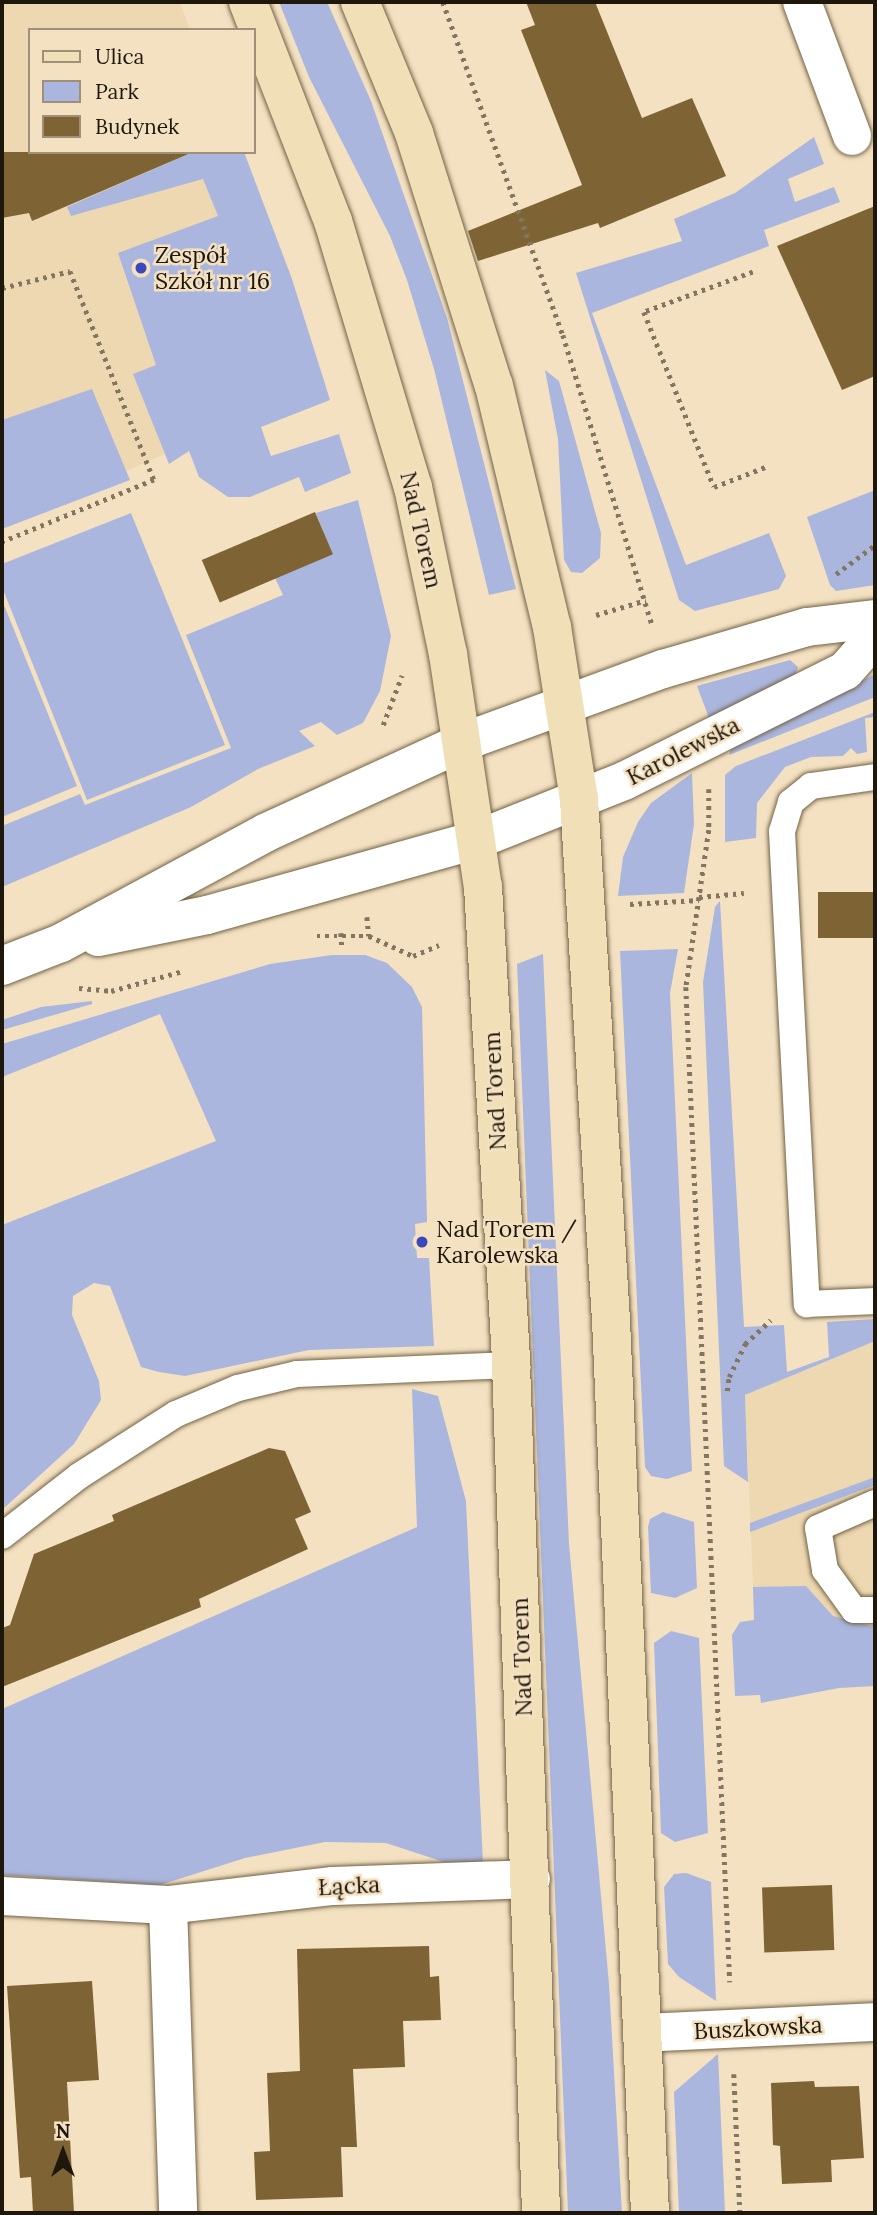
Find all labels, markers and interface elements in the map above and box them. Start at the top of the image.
legend [28,28,256,154]
text: Ulica [95,43,144,70]
text: Park [95,78,139,105]
text: Budynek [95,113,179,140]
place label: Zespół Szkół nr 16 [155,241,270,295]
marker: Zespół Szkół nr 16 [133,260,149,276]
street label: Nad Torem [394,469,448,591]
street label: Karolewska [622,711,744,791]
street label: Nad Torem [478,1031,512,1151]
place label: Nad Torem / Karolewska [436,1215,577,1269]
marker: Nad Torem / Karolewska [414,1234,430,1250]
street label: Nad Torem [506,1597,538,1717]
street label: Łącka [317,1871,381,1901]
street label: Buszkowska [693,2011,823,2045]
north arrow [28,2117,98,2187]
text: N [56,2119,70,2143]

